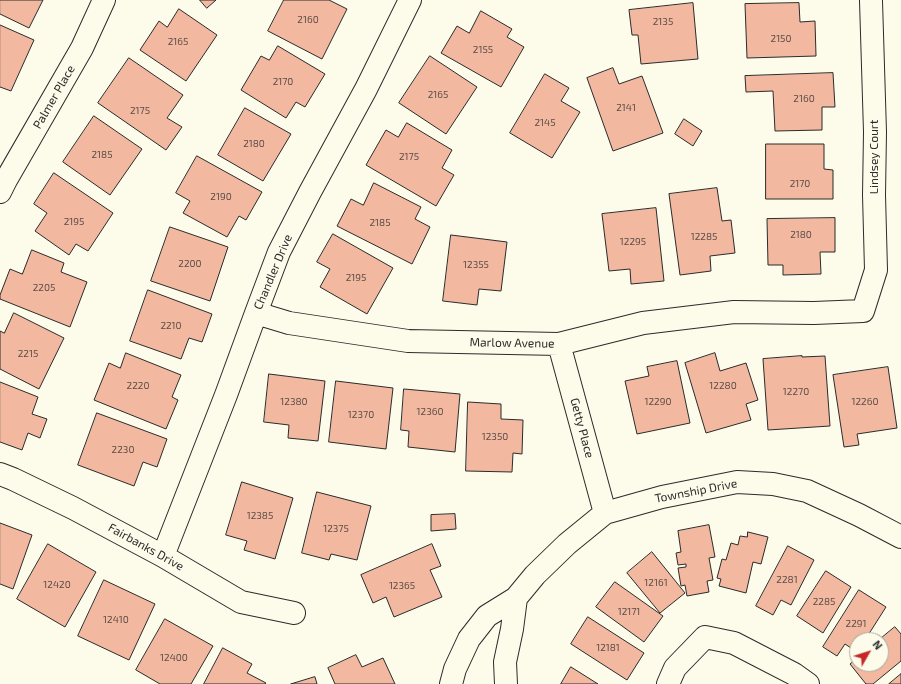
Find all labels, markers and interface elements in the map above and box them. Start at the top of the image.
house number: 2160 [297,14,319,26]
house number: 2135 [653,16,673,28]
house number: 2150 [771,33,791,45]
house number: 2165 [168,36,188,48]
house number: 2155 [473,44,493,56]
street label: Palmer Place [30,63,78,131]
house number: 2170 [273,76,293,88]
house number: 2165 [428,89,448,101]
house number: 2160 [793,93,815,105]
house number: 2141 [616,102,636,114]
house number: 2175 [130,105,150,117]
house number: 2145 [534,117,556,129]
street label: Lindsey Court [867,120,881,194]
house number: 2180 [243,138,265,150]
house number: 2185 [91,149,113,161]
house number: 2175 [399,151,419,163]
house number: 2170 [790,178,810,190]
house number: 2190 [210,191,232,203]
house number: 2195 [64,216,84,228]
house number: 2185 [369,217,391,229]
house number: 2180 [790,229,812,241]
house number: 12285 [691,231,717,243]
street label: Chandler Drive [251,232,295,312]
house number: 12295 [620,236,646,248]
house number: 2200 [178,258,202,270]
house number: 12355 [463,259,489,271]
house number: 2195 [346,272,366,284]
house number: 2205 [33,282,55,294]
house number: 2210 [160,320,182,332]
street label: Marlow Avenue [469,335,555,351]
house number: 2215 [18,348,38,360]
house number: 2220 [127,380,149,392]
house number: 12280 [709,380,737,392]
house number: 12270 [783,386,809,398]
house number: 12380 [280,396,308,408]
street label: Getty Place [567,396,597,460]
house number: 12290 [645,396,671,408]
house number: 12260 [852,396,878,408]
house number: 12360 [417,406,443,418]
house number: 12370 [348,409,374,421]
house number: 12350 [482,431,508,443]
house number: 2230 [112,444,134,456]
street label: Township Drive [654,476,738,506]
house number: 12385 [247,510,273,522]
street label: Fairbanks Drive [106,520,186,574]
house number: 12375 [323,523,349,535]
house number: 2281 [776,574,798,586]
house number: 12161 [644,577,668,589]
house number: 12420 [43,579,71,591]
house number: 12365 [389,580,415,592]
house number: 2285 [813,596,835,608]
house number: 12171 [618,606,640,618]
house number: 12410 [103,614,129,626]
house number: 2291 [846,618,866,630]
north arrow [849,632,889,672]
text: N [870,638,885,652]
house number: 12181 [596,642,620,654]
house number: 12400 [160,652,188,664]

